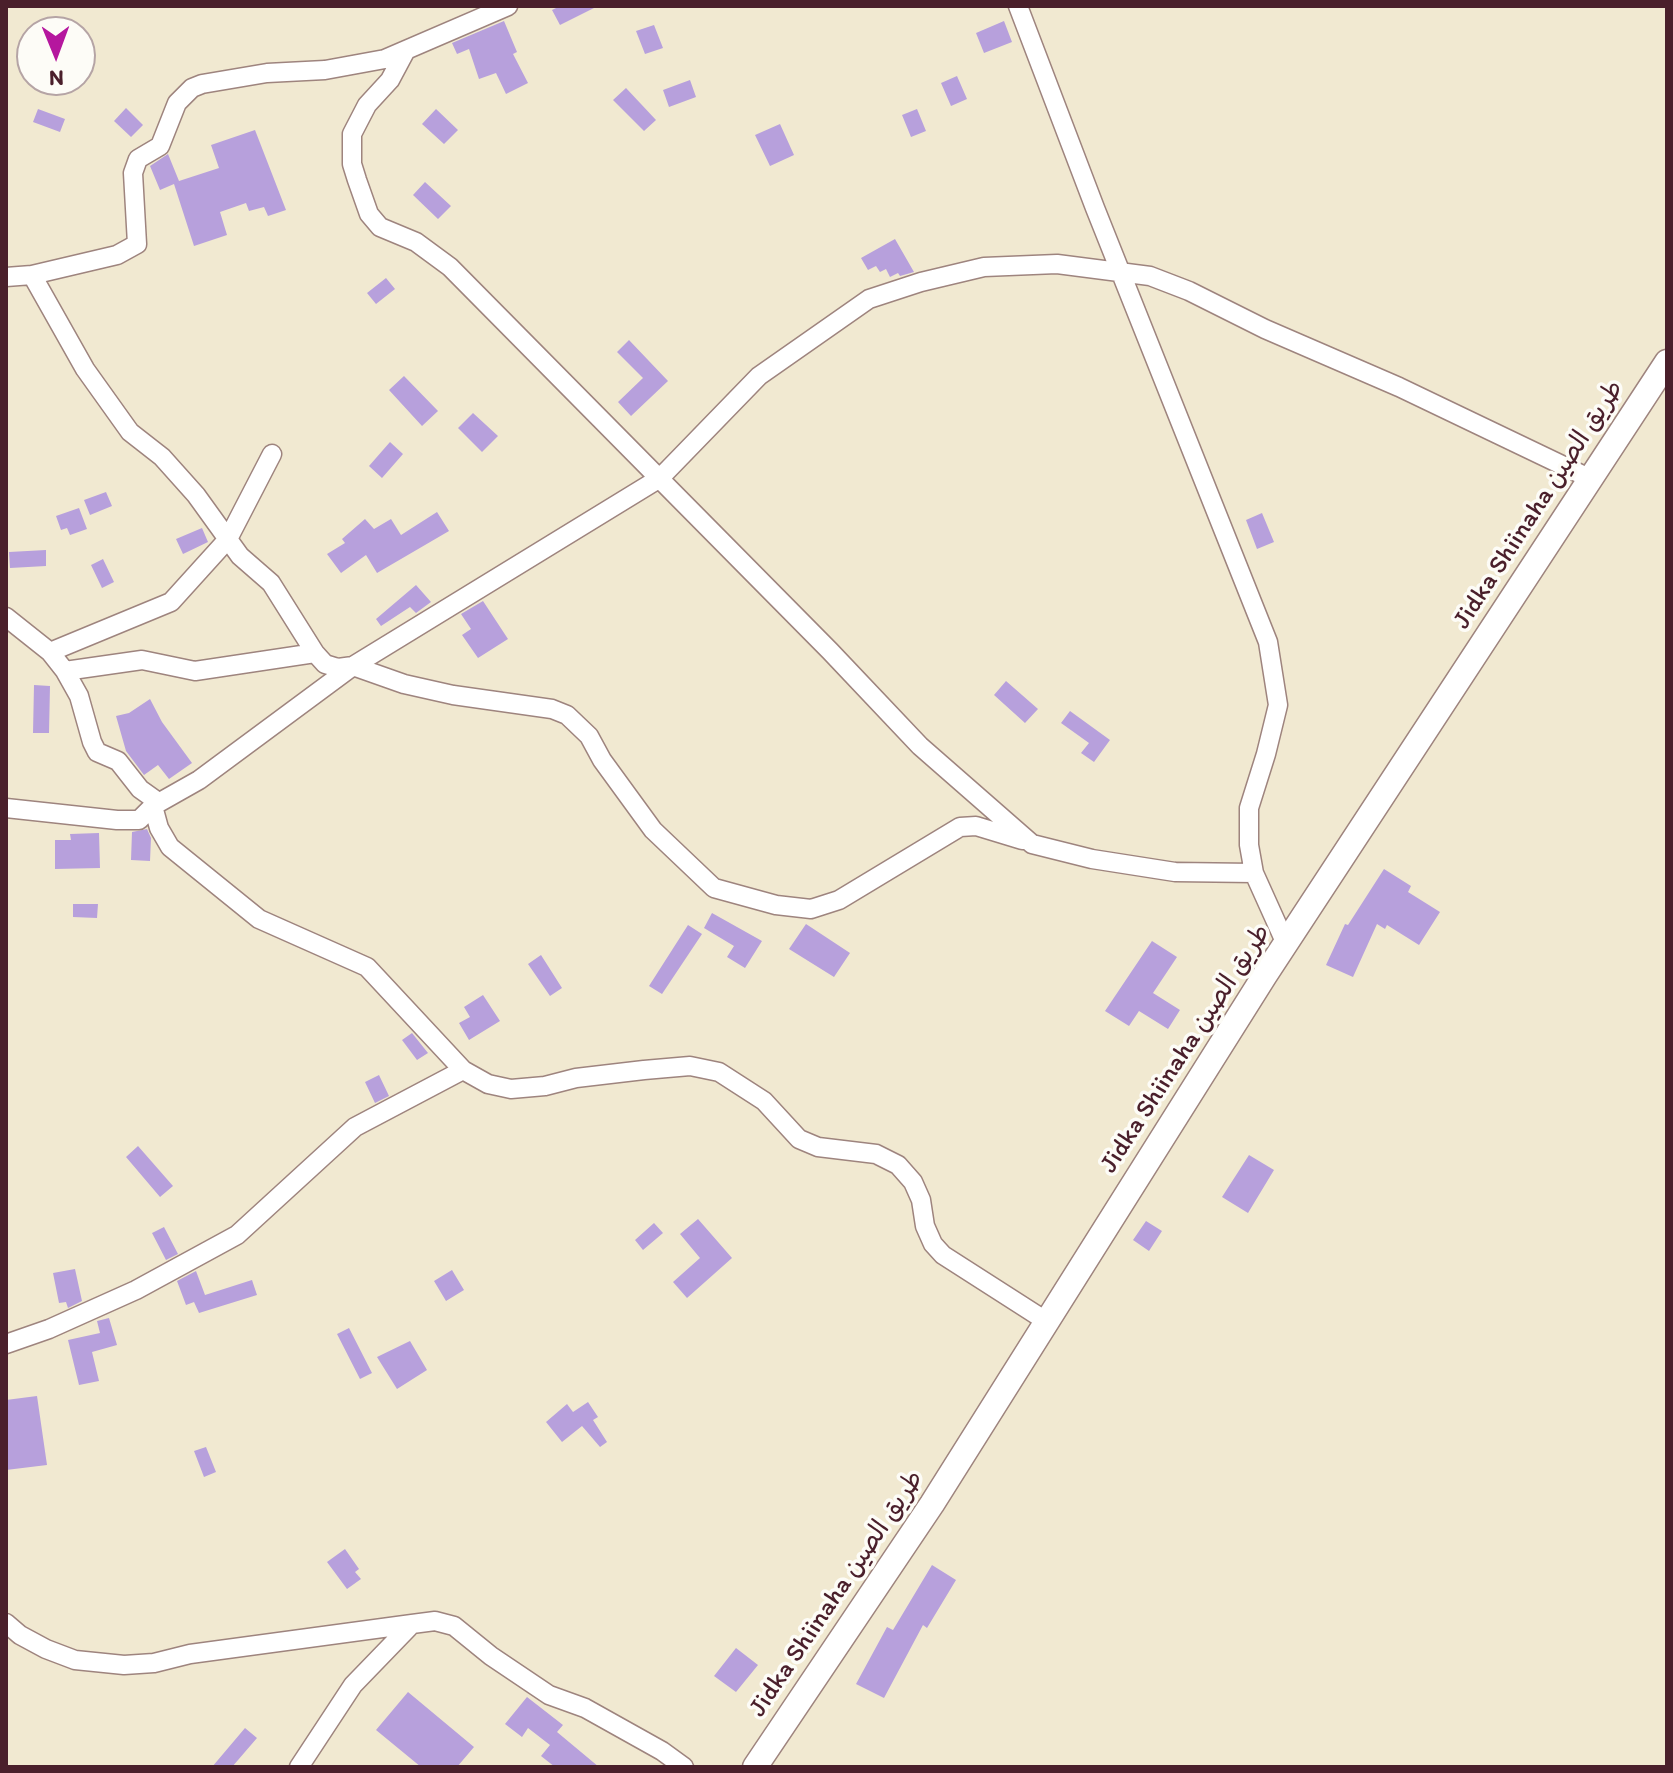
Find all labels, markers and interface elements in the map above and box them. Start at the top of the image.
north arrow [16,16,96,96]
text: N [49,65,64,92]
street label: Jidka Shiinaha طريق الصين [1447,375,1631,635]
street label: Jidka Shiinaha طريق الصين [1094,919,1278,1179]
street label: Jidka Shiinaha طريق الصين [743,1465,931,1723]

